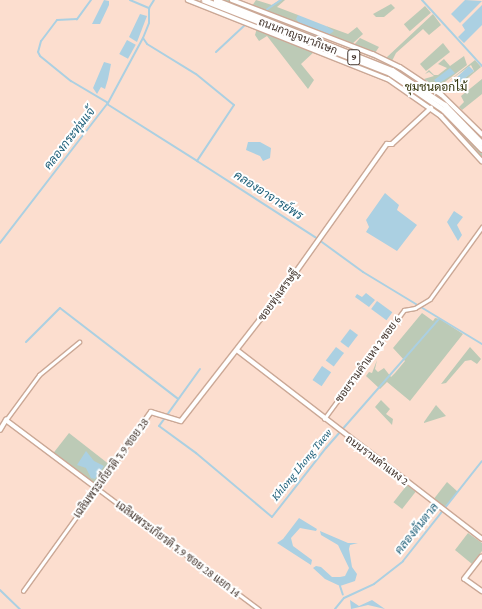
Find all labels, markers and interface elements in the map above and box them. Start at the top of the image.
street label: ถนนกาญจนาภิเษก [257,15,339,57]
road number: 9 [347,49,361,65]
district label: ชุมชนดอกไม้ [405,81,467,95]
water label: คลองกระทุ่มแจ้ [41,105,99,173]
water label: คลองอาจารย์พร [231,168,305,224]
street label: ซอยทุ่งเศรษฐี [255,267,301,323]
street label: ซอยรามคำแหง 2 ซอย 6 [332,313,404,405]
street label: เฉลิมพระเกียรติ ร.9 ซอย 28 [70,415,152,521]
water label: Khlong Lhong Taew [268,426,336,504]
street label: ถนนรามคำแหง 2 [343,432,411,488]
street label: เฉลิมพระเกียรติ ร.9 ซอย 28 แยก 14 [113,498,243,600]
water label: คลองต้นตาล [392,501,442,557]

